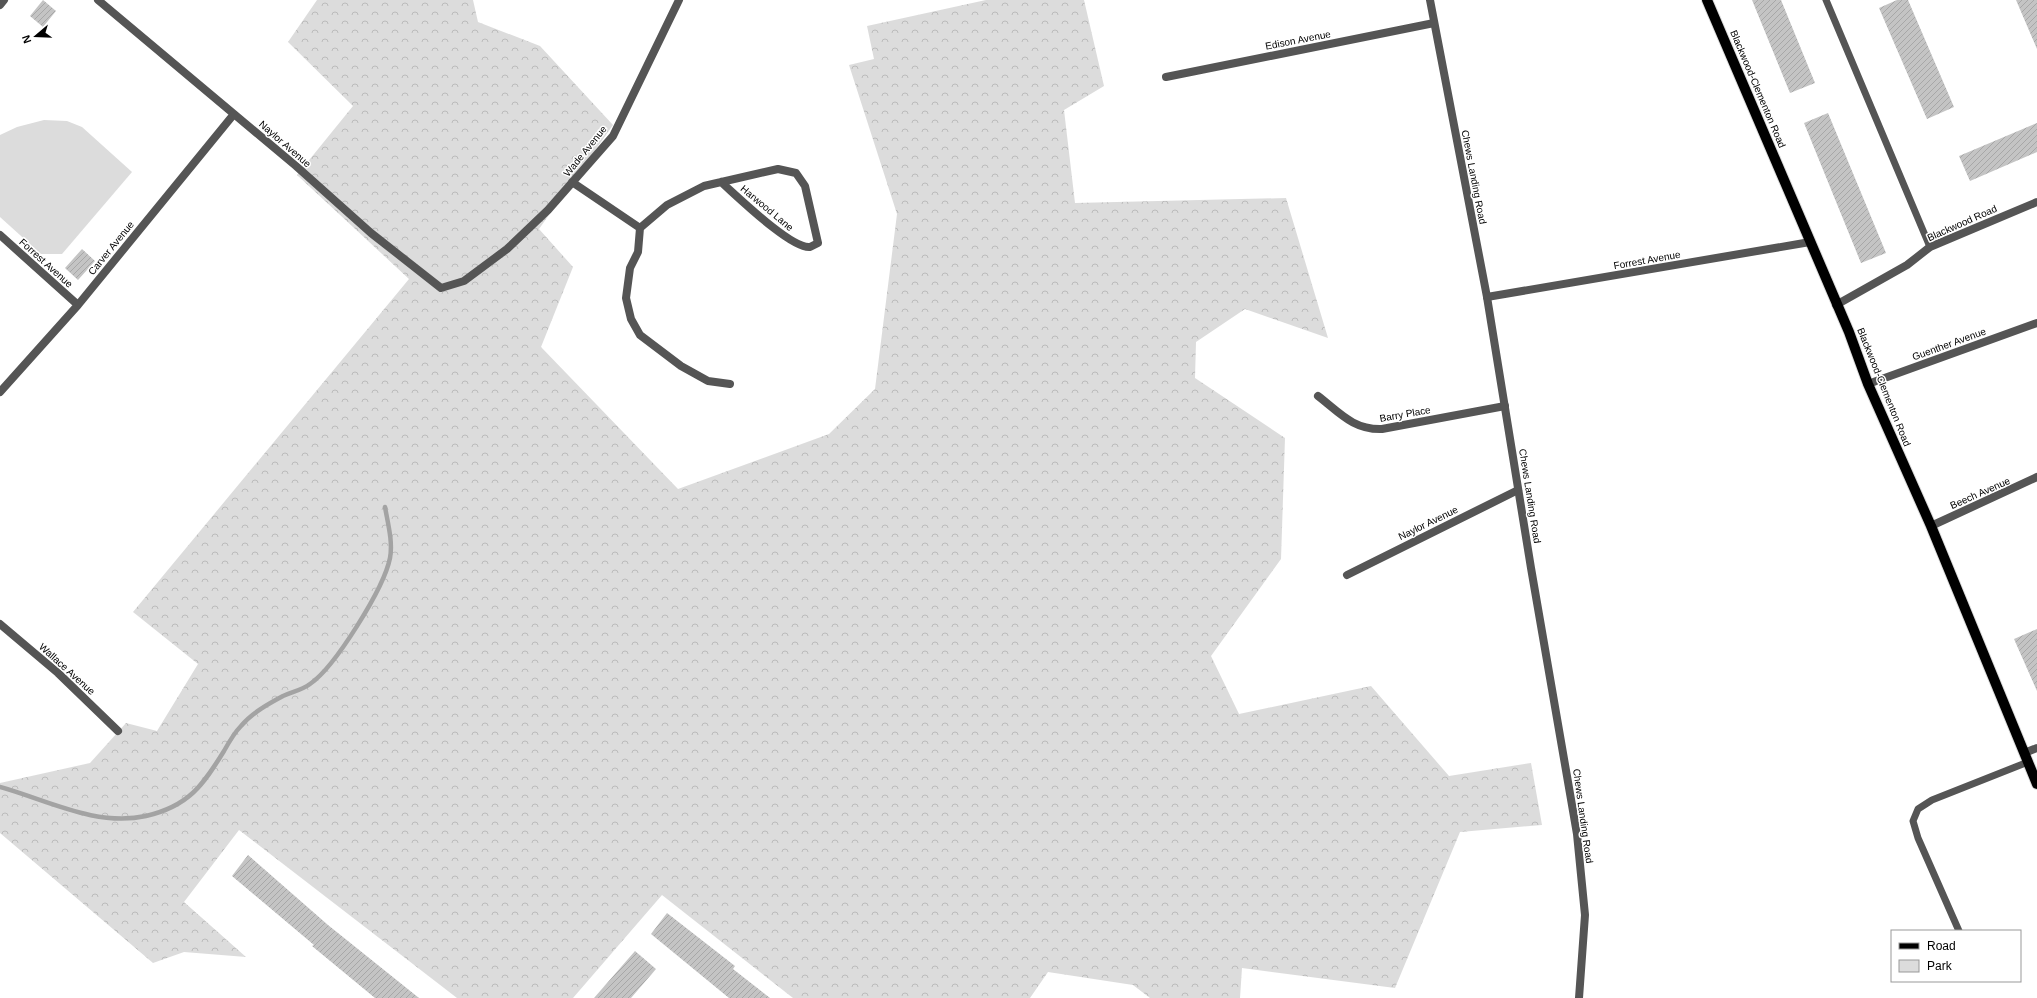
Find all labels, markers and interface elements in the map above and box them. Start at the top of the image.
north arrow [16,16,56,56]
street label: Edison Avenue [1264,28,1332,52]
street label: Blackwood-Clementon Road [1728,29,1788,149]
text: N [20,33,34,45]
street label: Naylor Avenue [257,119,313,170]
street label: Wade Avenue [561,123,609,178]
street label: Chews Landing Road [1459,129,1489,225]
street label: Harwood Lane [739,183,796,233]
street label: Blackwood Road [1925,203,1999,243]
street label: Carver Avenue [86,219,136,277]
street label: Forrest Avenue [17,236,75,290]
street label: Forrest Avenue [1613,249,1682,271]
street label: Guenther Avenue [1911,325,1988,362]
street label: Blackwood-Clementon Road [1855,326,1913,448]
street label: Barry Place [1379,404,1432,424]
street label: Chews Landing Road [1517,448,1543,544]
street label: Beech Avenue [1948,475,2012,511]
street label: Naylor Avenue [1396,504,1460,542]
street label: Wallace Avenue [37,641,97,697]
street label: Chews Landing Road [1571,768,1595,864]
legend [1891,930,2021,982]
text: Road [1927,939,1956,953]
text: Park [1927,959,1953,973]

